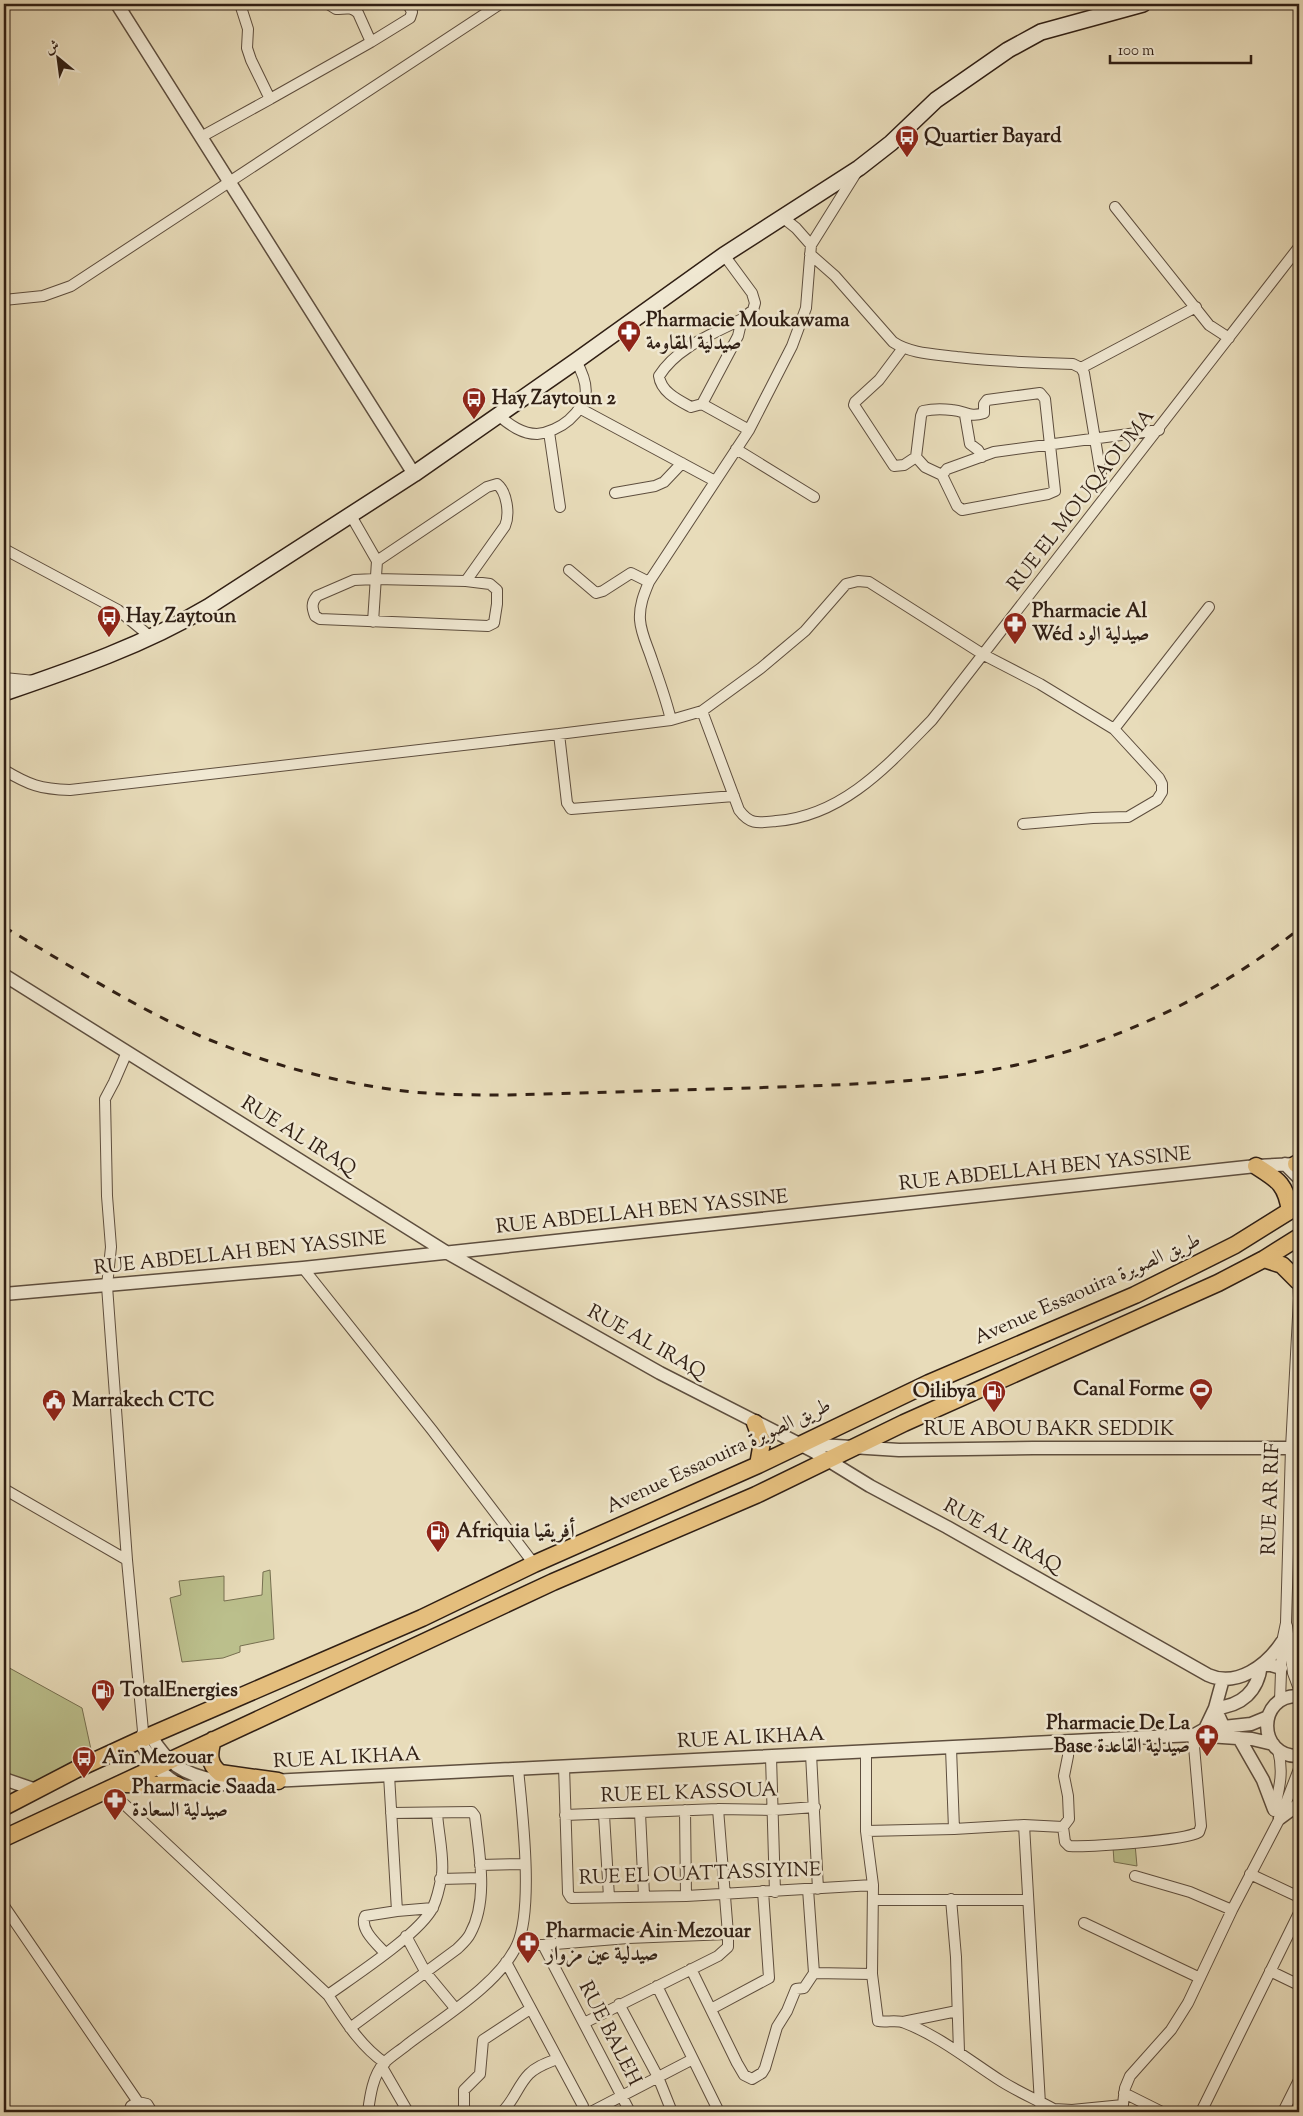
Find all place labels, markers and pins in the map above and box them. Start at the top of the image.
place label: Quartier Bayard [924,123,1062,152]
bus stop icon: Quartier Bayard [894,124,920,158]
place label: Pharmacie Moukawama صيدلية المقاومة [646,307,850,359]
pharmacy icon: Pharmacie Moukawama صيدلية المقاومة [616,319,642,353]
place label: Hay Zaytoun 2 [492,385,617,414]
bus stop icon: Hay Zaytoun 2 [461,386,487,420]
place label: Pharmacie Al Wéd صيدلية الود [1032,598,1149,650]
place label: Hay Zaytoun [126,603,236,632]
bus stop icon: Hay Zaytoun [96,604,122,638]
pharmacy icon: Pharmacie Al Wéd صيدلية الود [1002,611,1028,645]
place label: Canal Forme [1073,1376,1184,1405]
sports icon: Canal Forme [1188,1377,1214,1411]
place label: Oilibya [913,1378,977,1407]
fuel station icon: Oilibya [981,1379,1007,1413]
place label: Marrakech CTC [72,1387,215,1416]
public building icon: Marrakech CTC [41,1388,67,1422]
place label: Afriquia أفريقيا [456,1517,575,1547]
fuel station icon: Afriquia أفريقيا [425,1519,451,1553]
place label: TotalEnergies [120,1677,238,1706]
fuel station icon: TotalEnergies [90,1678,116,1712]
place label: Pharmacie De La Base صيدلية القاعدة [1046,1710,1191,1762]
pharmacy icon: Pharmacie De La Base صيدلية القاعدة [1194,1723,1220,1757]
place label: Aïn Mezouar [102,1744,214,1773]
bus stop icon: Aïn Mezouar [71,1745,97,1779]
place label: Pharmacie Saada صيدلية السعادة [132,1774,277,1826]
pharmacy icon: Pharmacie Saada صيدلية السعادة [102,1787,128,1821]
place label: Pharmacie Ain Mezouar صيدلية عين مزوار [544,1918,751,1970]
pharmacy icon: Pharmacie Ain Mezouar صيدلية عين مزوار [515,1930,541,1964]

